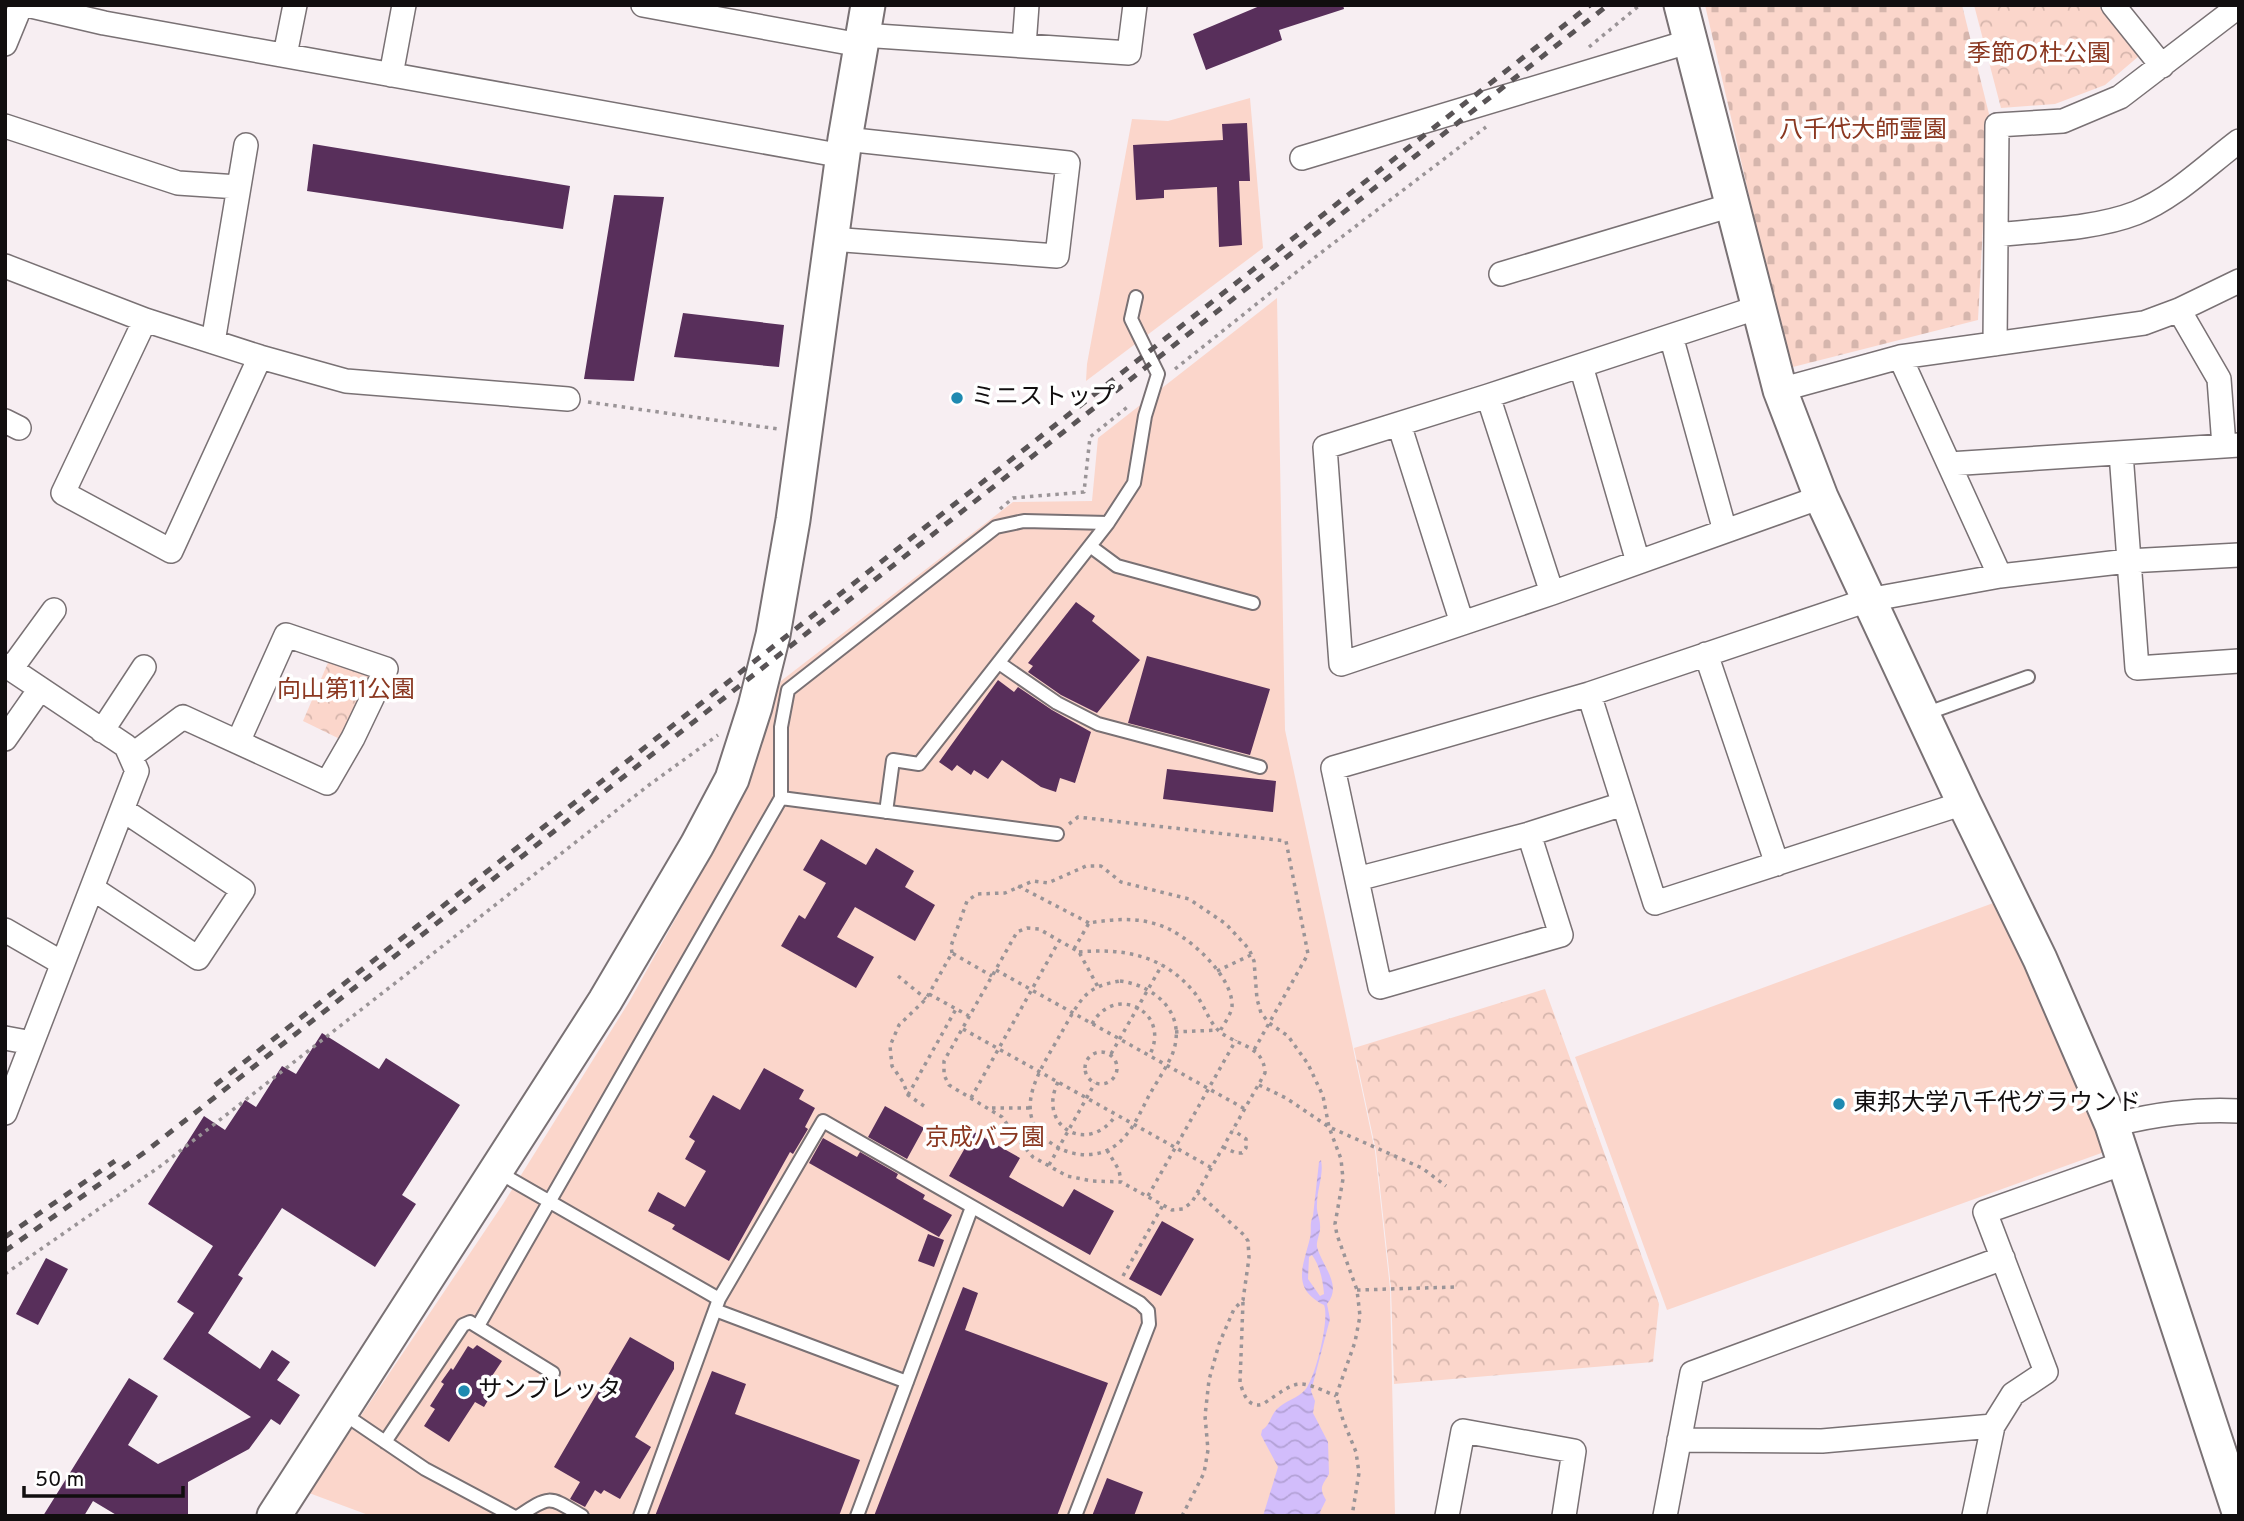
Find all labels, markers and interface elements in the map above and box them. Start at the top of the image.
park label: 季節の杜公園 [1967,40,2111,70]
park label: 八千代大師霊園 [1779,116,1947,146]
place label: ミニストップ [971,383,1115,413]
marker: ミニストップ [949,390,965,406]
park label: 向山第11公園 [277,676,415,706]
place label: 東邦大学八千代グラウンド [1853,1089,2141,1119]
marker: 東邦大学八千代グラウンド [1831,1096,1847,1112]
park label: 京成バラ園 [925,1124,1045,1154]
place label: サンブレッタ [478,1376,621,1406]
marker: サンブレッタ [456,1383,472,1399]
scale bar [24,1454,184,1498]
text: 50 m [35,1467,84,1494]

